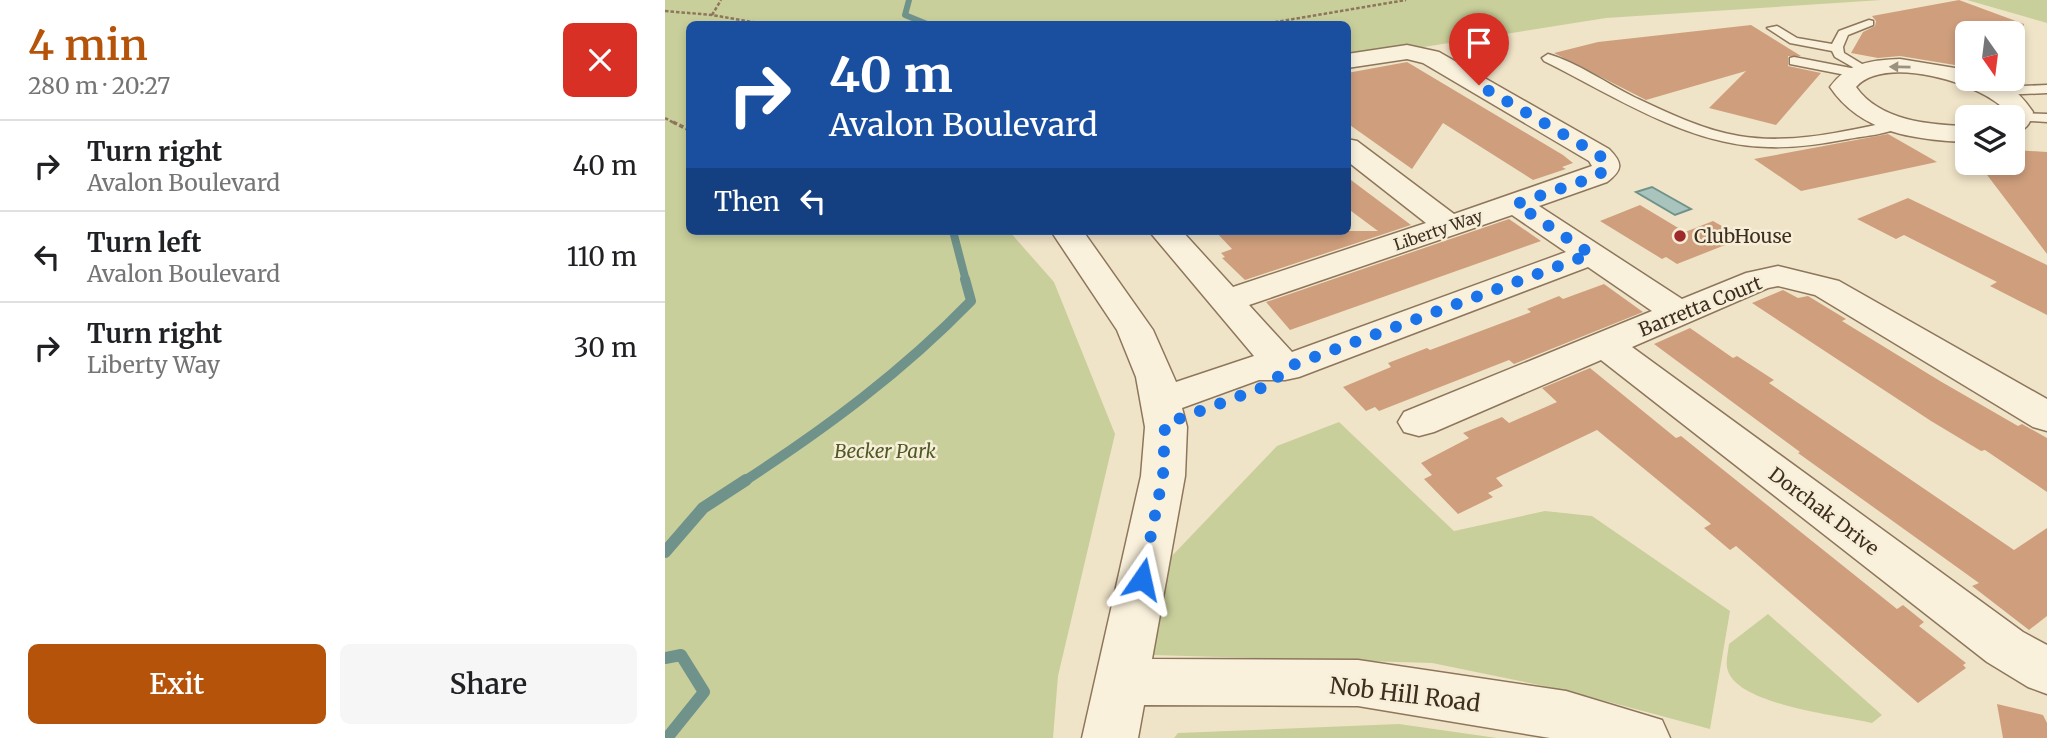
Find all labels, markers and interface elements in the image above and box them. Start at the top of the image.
pin [1449,13,1509,85]
text: 4 min [28,19,148,71]
north arrow [1955,21,2025,91]
map controls [1955,21,2025,175]
button: close [563,23,637,97]
icon: arrive [1460,24,1498,62]
text: 40 m [829,44,953,105]
icon: right [714,49,805,140]
one-way arrow [1889,62,1911,73]
text: 280 m · 20:27 [28,71,170,100]
text: Avalon Boulevard [829,105,1098,145]
button: layers [1955,105,2025,175]
text: Turn right [87,135,222,168]
icon: right [28,147,66,185]
text: 40 m [573,149,637,182]
text: Avalon Boulevard [87,168,280,197]
icon: left [794,182,832,220]
text: Then [714,185,780,218]
street label: Liberty Way [1391,205,1486,255]
place label: ClubHouse [1694,224,1792,248]
text: Turn left [87,226,201,259]
marker: ClubHouse [1672,228,1688,244]
icon: left [28,238,66,276]
text: 110 m [567,240,637,273]
text: Avalon Boulevard [87,259,280,288]
street label: Barretta Court [1635,270,1766,342]
text: Turn right [87,317,222,350]
icon: right [28,329,66,367]
text: 30 m [574,331,637,364]
text: Liberty Way [87,350,220,379]
park label: Becker Park [834,439,936,463]
street label: Dorchak Drive [1764,462,1884,560]
position arrow [1105,542,1179,616]
button: Exit [28,644,326,724]
button: Share [340,644,637,724]
street label: Nob Hill Road [1328,670,1482,718]

